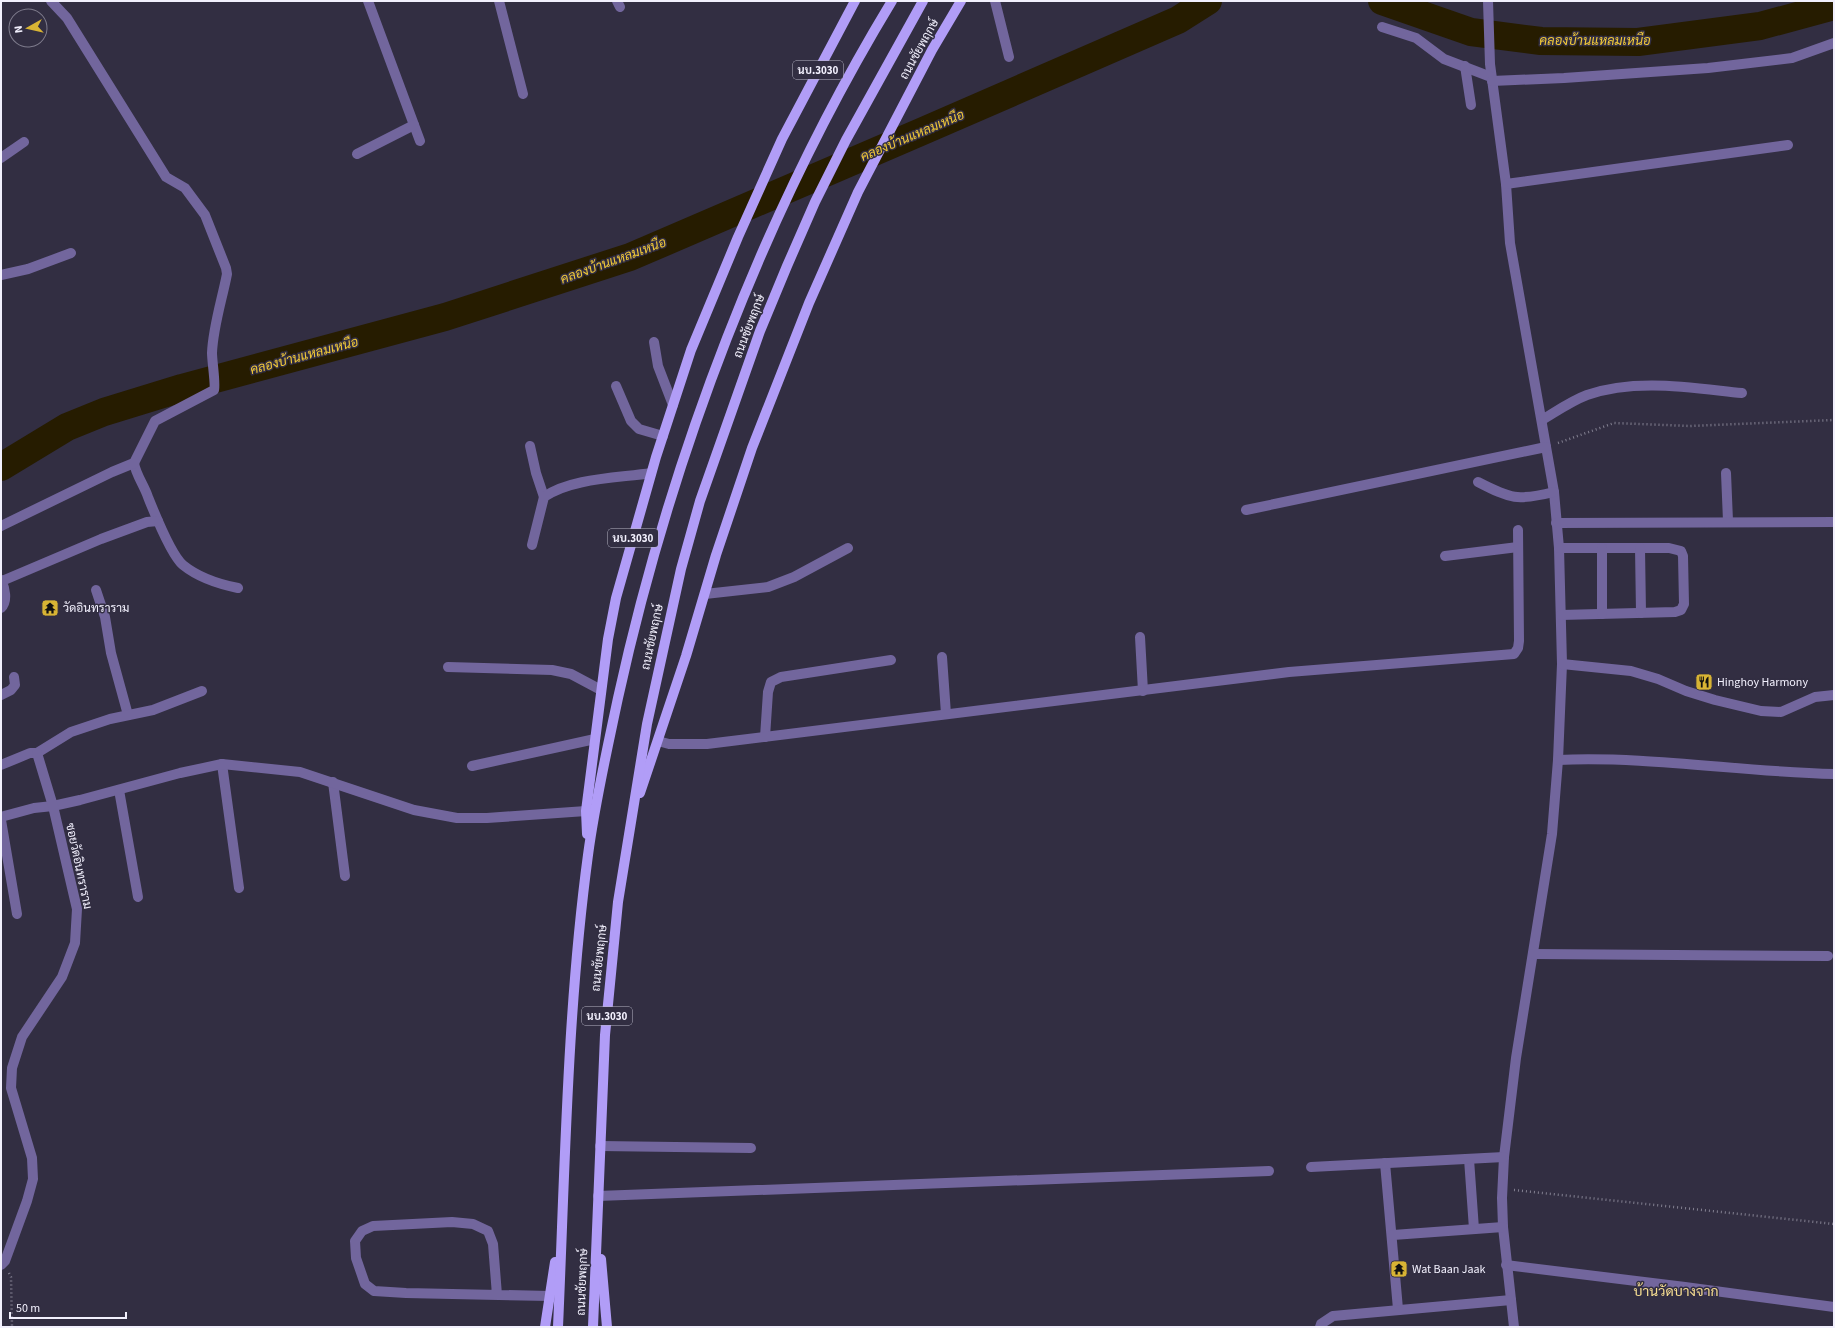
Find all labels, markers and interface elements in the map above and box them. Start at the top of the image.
north arrow [8,8,48,48]
street label: ถนนชัยพฤกษ์ [896,15,944,83]
text: N [11,25,27,34]
water label: คลองบ้านแหลมเหนือ [1539,31,1651,50]
road number: นบ.3030 [793,61,843,79]
water label: คลองบ้านแหลมเหนือ [857,105,968,166]
water label: คลองบ้านแหลมเหนือ [558,232,669,288]
street label: ถนนชัยพฤกษ์ [730,291,770,361]
water label: คลองบ้านแหลมเหนือ [248,332,361,379]
road number: นบ.3030 [608,529,658,547]
temple icon: วัดอินทราราม [40,598,60,618]
place label: วัดอินทราราม [63,600,129,617]
street label: ถนนชัยพฤกษ์ [637,602,668,672]
restaurant icon: Hinghoy Harmony [1694,672,1714,692]
place label: Hinghoy Harmony [1717,674,1808,691]
street label: ซอยวัดอินทราราม [61,821,96,911]
street label: ถนนชัยพฤกษ์ [588,923,612,992]
road number: นบ.3030 [582,1007,632,1025]
street label: ถนนชัยพฤกษ์ [573,1247,592,1316]
temple icon: Wat Baan Jaak [1389,1259,1409,1279]
place label: Wat Baan Jaak [1412,1261,1486,1278]
district label: บ้านวัดบางจาก [1633,1282,1719,1302]
scale bar [10,1294,126,1320]
text: 50 m [16,1300,40,1317]

